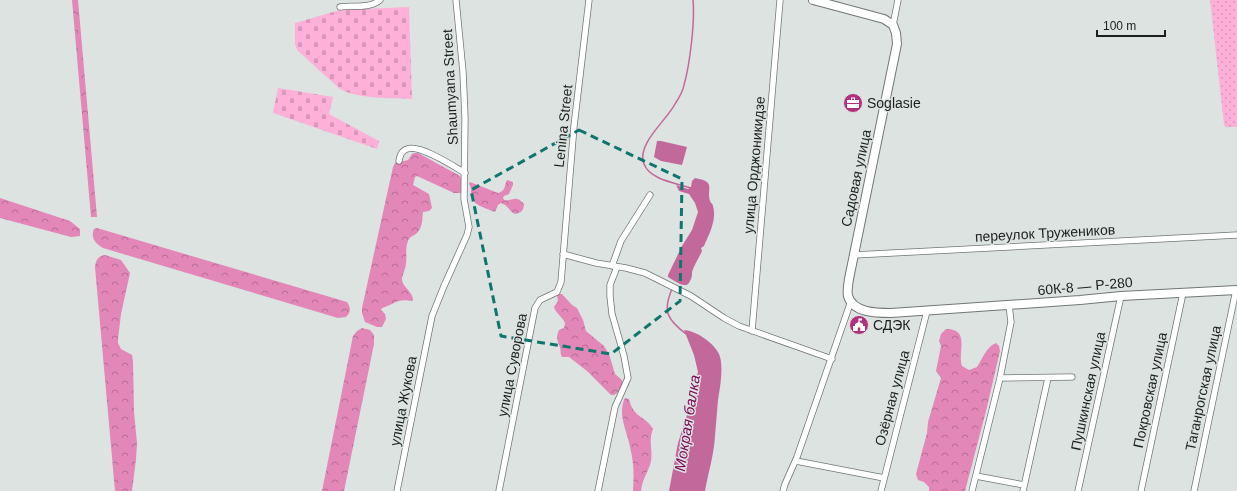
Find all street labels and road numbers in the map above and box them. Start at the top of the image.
street label: Shaumyana Street [439,29,461,145]
street label: Lenina Street [551,84,575,168]
street label: улица Орджоникидзе [740,95,768,234]
street label: Садовая улица [838,128,874,228]
street label: переулок Тружеников [974,221,1116,245]
street label: 60К-8 — Р-280 [1037,274,1133,298]
street label: улица Суворова [494,312,530,418]
street label: Таганрогская улица [1182,324,1224,452]
street label: Пушкинская улица [1068,330,1108,452]
street label: Покровская улица [1130,330,1170,449]
street label: Озёрная улица [872,348,913,448]
street label: улица Жукова [386,354,420,447]

